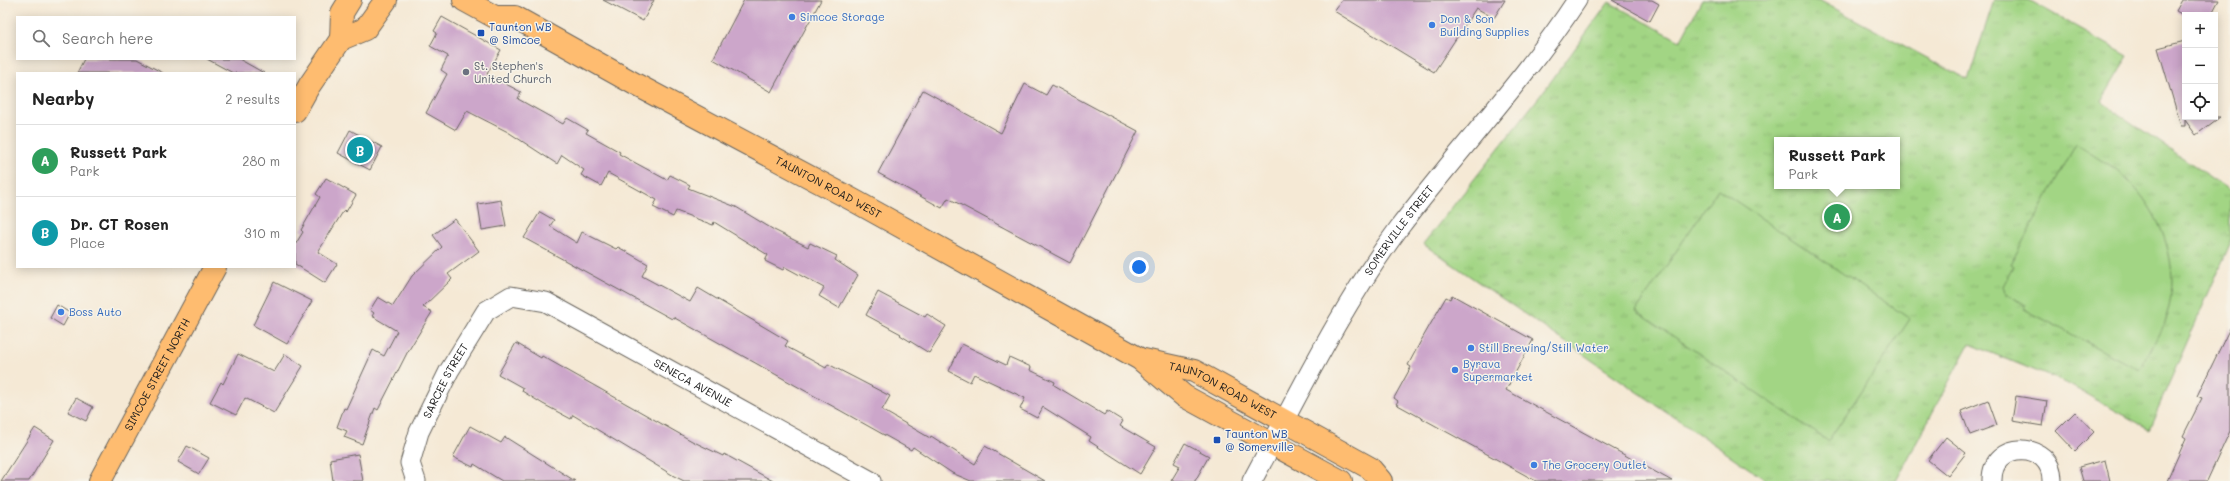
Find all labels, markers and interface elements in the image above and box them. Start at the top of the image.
place label: Simcoe Storage [800,9,885,24]
place label: Don & Son Building Supplies [1440,11,1529,39]
marker: Simcoe Storage [787,12,797,22]
map controls [2182,12,2218,120]
button: + [2182,12,2218,48]
search box [16,16,296,60]
place label: Taunton WB @ Simcoe [489,19,552,47]
marker: Don & Son Building Supplies [1427,20,1437,30]
icon: search [30,27,52,49]
text: Search here [62,28,153,48]
marker: Taunton WB @ Simcoe [476,28,486,38]
button: − [2182,48,2218,84]
place label: St. Stephen's United Church [474,58,551,86]
marker: St. Stephen's United Church [461,67,471,77]
button: locate [2182,84,2218,120]
text: Nearby [32,87,94,109]
text: 2 results [225,90,280,107]
pin: B [347,135,373,165]
popup [1774,137,1900,189]
text: Russett Park [70,142,167,162]
text: Russett Park [1788,145,1886,165]
text: A [40,152,50,169]
text: 280 m [242,152,280,169]
street label: TAUNTON ROAD WEST [773,152,884,221]
text: Park [70,162,99,179]
text: Park [1788,165,1818,182]
street label: SOMERVILLE STREET [1360,182,1437,278]
pin: A [1824,202,1850,232]
text: Dr. CT Rosen [70,214,169,234]
text: B [41,224,49,241]
text: 310 m [244,224,280,241]
text: Place [70,234,105,251]
your location [1129,257,1149,277]
place label: Boss Auto [69,304,122,319]
marker: Boss Auto [56,307,66,317]
street label: SIMCOE STREET NORTH [120,315,193,433]
street label: SARCEE STREET [419,340,471,421]
place label: Still Brewing/Still Water [1479,340,1609,355]
marker: Still Brewing/Still Water [1466,343,1476,353]
street label: SENECA AVENUE [651,355,735,410]
place label: Byrava Supermarket [1463,356,1533,384]
street label: TAUNTON ROAD WEST [1168,358,1279,422]
marker: Byrava Supermarket [1450,365,1460,375]
place label: Taunton WB @ Somerville [1225,426,1294,454]
marker: Taunton WB @ Somerville [1212,435,1222,445]
place label: The Grocery Outlet [1542,457,1647,472]
marker: The Grocery Outlet [1529,460,1539,470]

